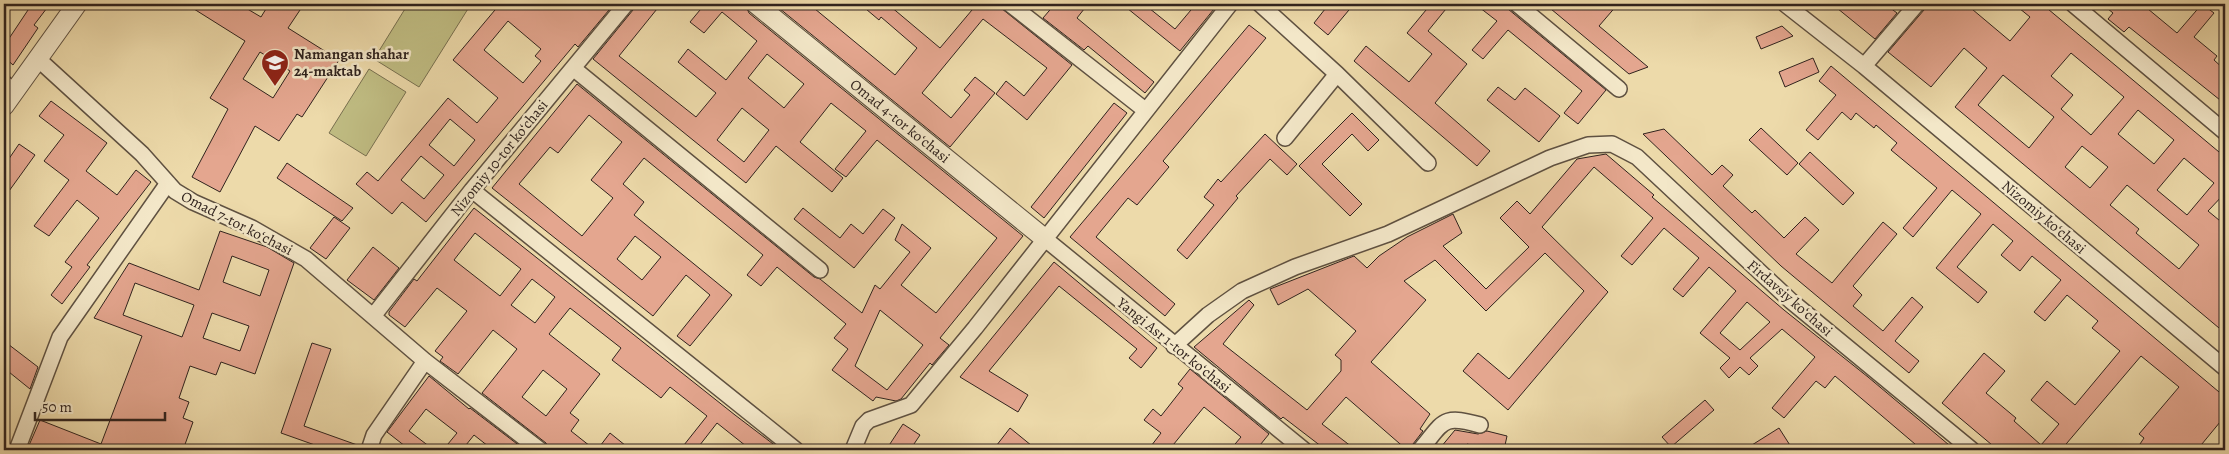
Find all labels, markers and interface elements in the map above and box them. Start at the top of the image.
place label: Namangan shahar 24-maktab [294,44,409,81]
school or university icon: Namangan shahar 24-maktab [260,48,290,87]
street label: Omad 4-tor koʻchasi [846,74,954,168]
street label: Nizomiy 10-tor koʻchasi [446,96,552,220]
street label: Nizomiy koʻchasi [1998,176,2090,258]
street label: Omad 7-tor koʻchasi [178,186,296,260]
street label: Firdavsiy koʻchasi [1743,255,1837,341]
street label: Yangi Asr 1-tor koʻchasi [1112,292,1235,397]
scale bar [35,389,165,421]
text: 50 m [42,397,72,417]

